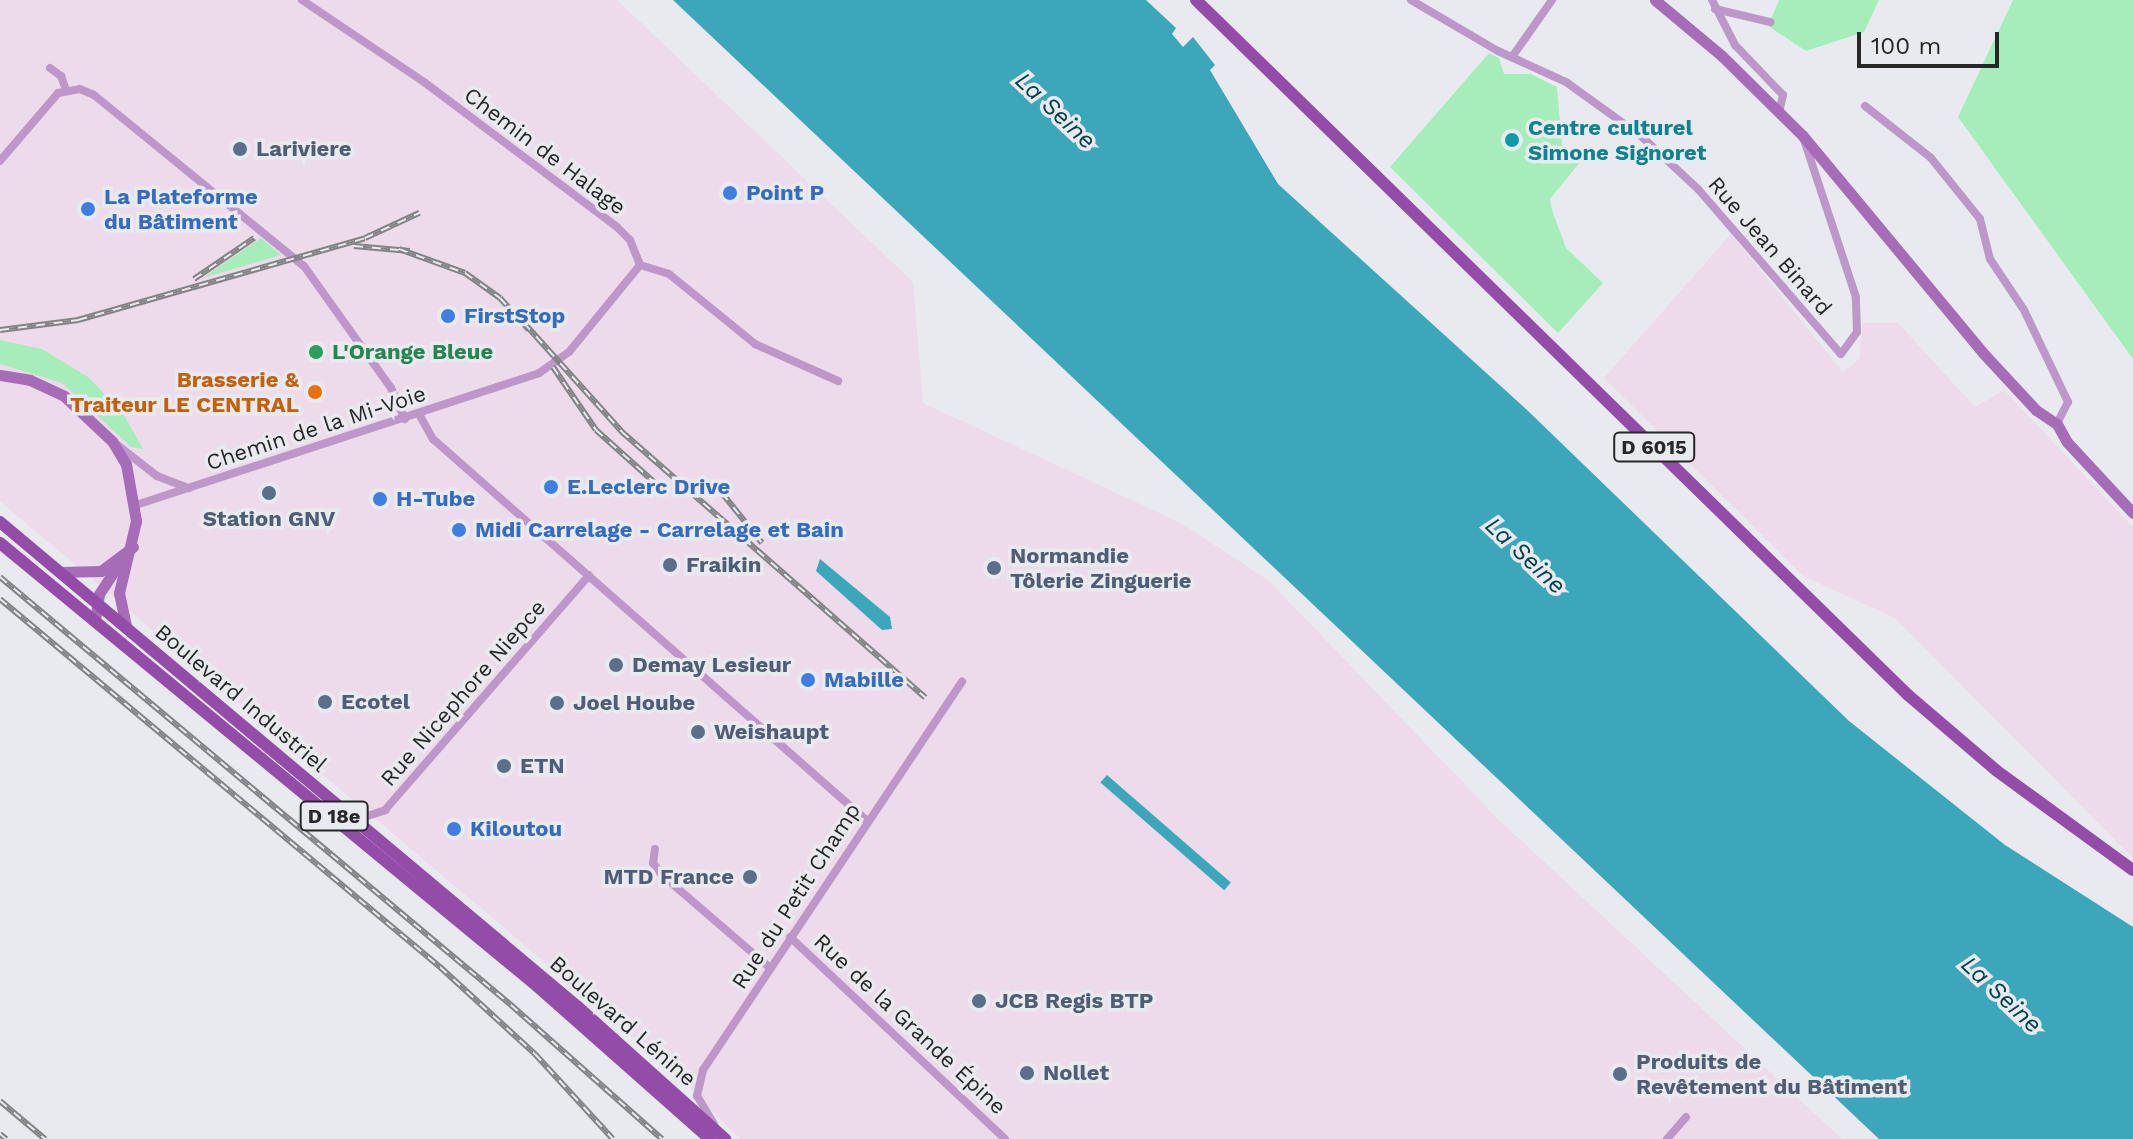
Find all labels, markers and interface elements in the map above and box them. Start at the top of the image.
scale bar [1861,16,2003,66]
text: 100 m [1871,32,1941,60]
water label: La Seine [1009,66,1101,156]
street label: Chemin de Halage [459,82,631,220]
place label: Centre culturel Simone Signoret [1528,114,1706,166]
marker: Centre culturel Simone Signoret [1503,131,1521,149]
place label: Lariviere [256,136,351,162]
marker: Lariviere [231,140,249,158]
street label: Rue Jean Binard [1702,171,1838,321]
place label: Point P [746,180,824,206]
place label: La Plateforme du Bâtiment [104,183,258,234]
marker: Point P [721,184,739,202]
marker: La Plateforme du Bâtiment [79,200,97,218]
place label: FirstStop [464,303,565,329]
marker: FirstStop [439,307,457,325]
place label: L'Orange Bleue [332,339,493,365]
marker: L'Orange Bleue [307,343,325,361]
place label: Brasserie & Traiteur LE CENTRAL [70,366,299,418]
street label: Chemin de la Mi-Voie [203,380,429,476]
marker: Brasserie & Traiteur LE CENTRAL [306,383,324,401]
road number: D 6015 [1612,431,1696,463]
place label: E.Leclerc Drive [567,474,730,500]
marker: E.Leclerc Drive [542,478,560,496]
marker: Station GNV [260,484,278,502]
place label: H-Tube [396,486,475,512]
marker: H-Tube [371,490,389,508]
place label: Station GNV [203,506,335,532]
water label: La Seine [1479,511,1571,601]
place label: Midi Carrelage - Carrelage et Bain [475,517,844,543]
marker: Midi Carrelage - Carrelage et Bain [450,521,468,539]
place label: Normandie Tôlerie Zinguerie [1010,542,1192,594]
place label: Fraikin [686,552,761,578]
marker: Fraikin [661,556,679,574]
marker: Normandie Tôlerie Zinguerie [985,559,1003,577]
street label: Rue Nicephore Niepce [375,594,551,792]
street label: Boulevard Industriel [150,618,332,778]
place label: Demay Lesieur [632,652,792,678]
marker: Demay Lesieur [607,656,625,674]
place label: Mabille [824,667,904,693]
marker: Mabille [799,671,817,689]
place label: Ecotel [341,689,410,715]
place label: Joel Hoube [573,690,696,716]
marker: Ecotel [316,693,334,711]
marker: Joel Hoube [548,694,566,712]
place label: Weishaupt [714,719,829,745]
marker: Weishaupt [689,723,707,741]
place label: ETN [520,753,565,779]
marker: ETN [495,757,513,775]
street label: Rue du Petit Champ [726,798,866,994]
road number: D 18e [298,800,370,832]
place label: Kiloutou [470,816,562,842]
marker: Kiloutou [445,820,463,838]
place label: MTD France [603,864,734,890]
marker: MTD France [741,868,759,886]
street label: Rue de la Grande Épine [808,928,1012,1120]
street label: Boulevard Lénine [544,950,702,1092]
water label: La Seine [1955,950,2047,1040]
place label: JCB Regis BTP [995,988,1153,1014]
marker: JCB Regis BTP [970,992,988,1010]
place label: Produits de Revêtement du Bâtiment [1636,1048,1907,1100]
place label: Nollet [1043,1060,1109,1086]
marker: Nollet [1018,1064,1036,1082]
marker: Produits de Revêtement du Bâtiment [1611,1065,1629,1083]

